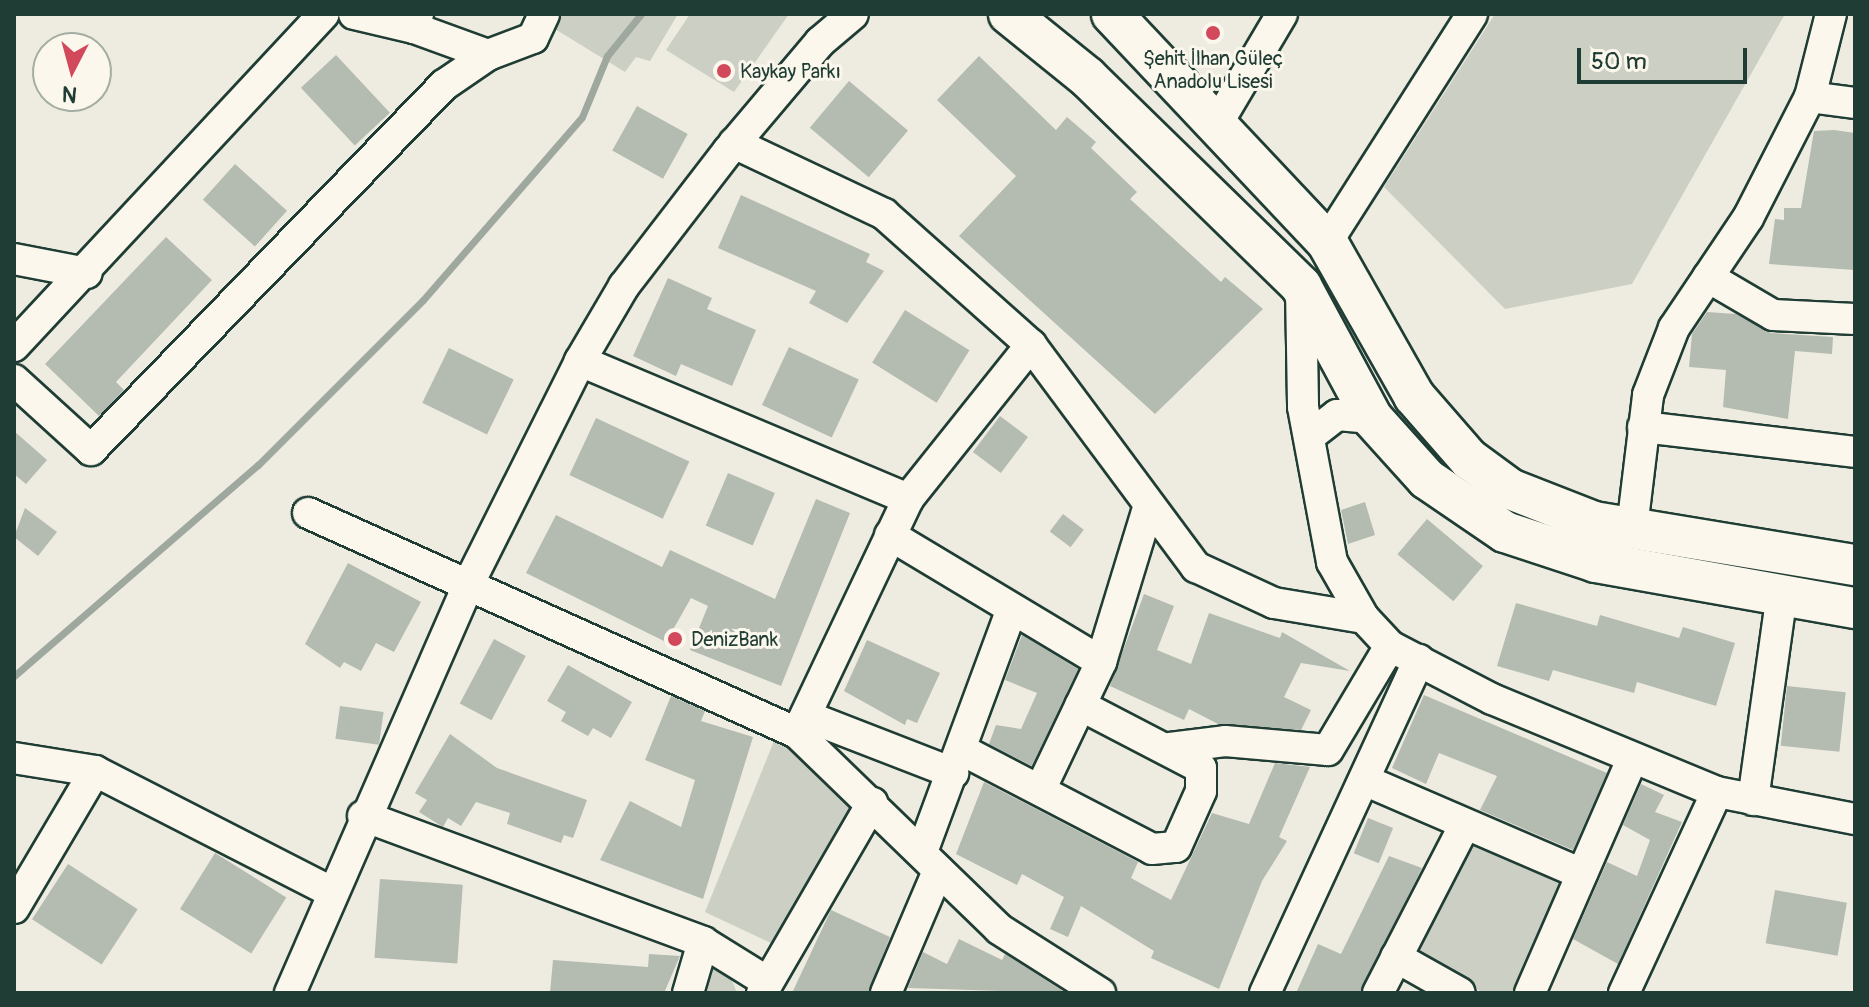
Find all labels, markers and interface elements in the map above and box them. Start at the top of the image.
marker: Şehit İlhan Güleç Anadolu Lisesi [1204,24,1222,42]
north arrow [32,32,112,112]
scale bar [1581,32,1751,82]
place label: Şehit İlhan Güleç Anadolu Lisesi [1143,46,1283,93]
text: 50 m [1591,47,1647,76]
place label: Kaykay Parkı [740,59,841,83]
marker: Kaykay Parkı [715,62,733,80]
text: N [61,79,79,109]
place label: DenizBank [691,627,778,651]
marker: DenizBank [666,630,684,648]

